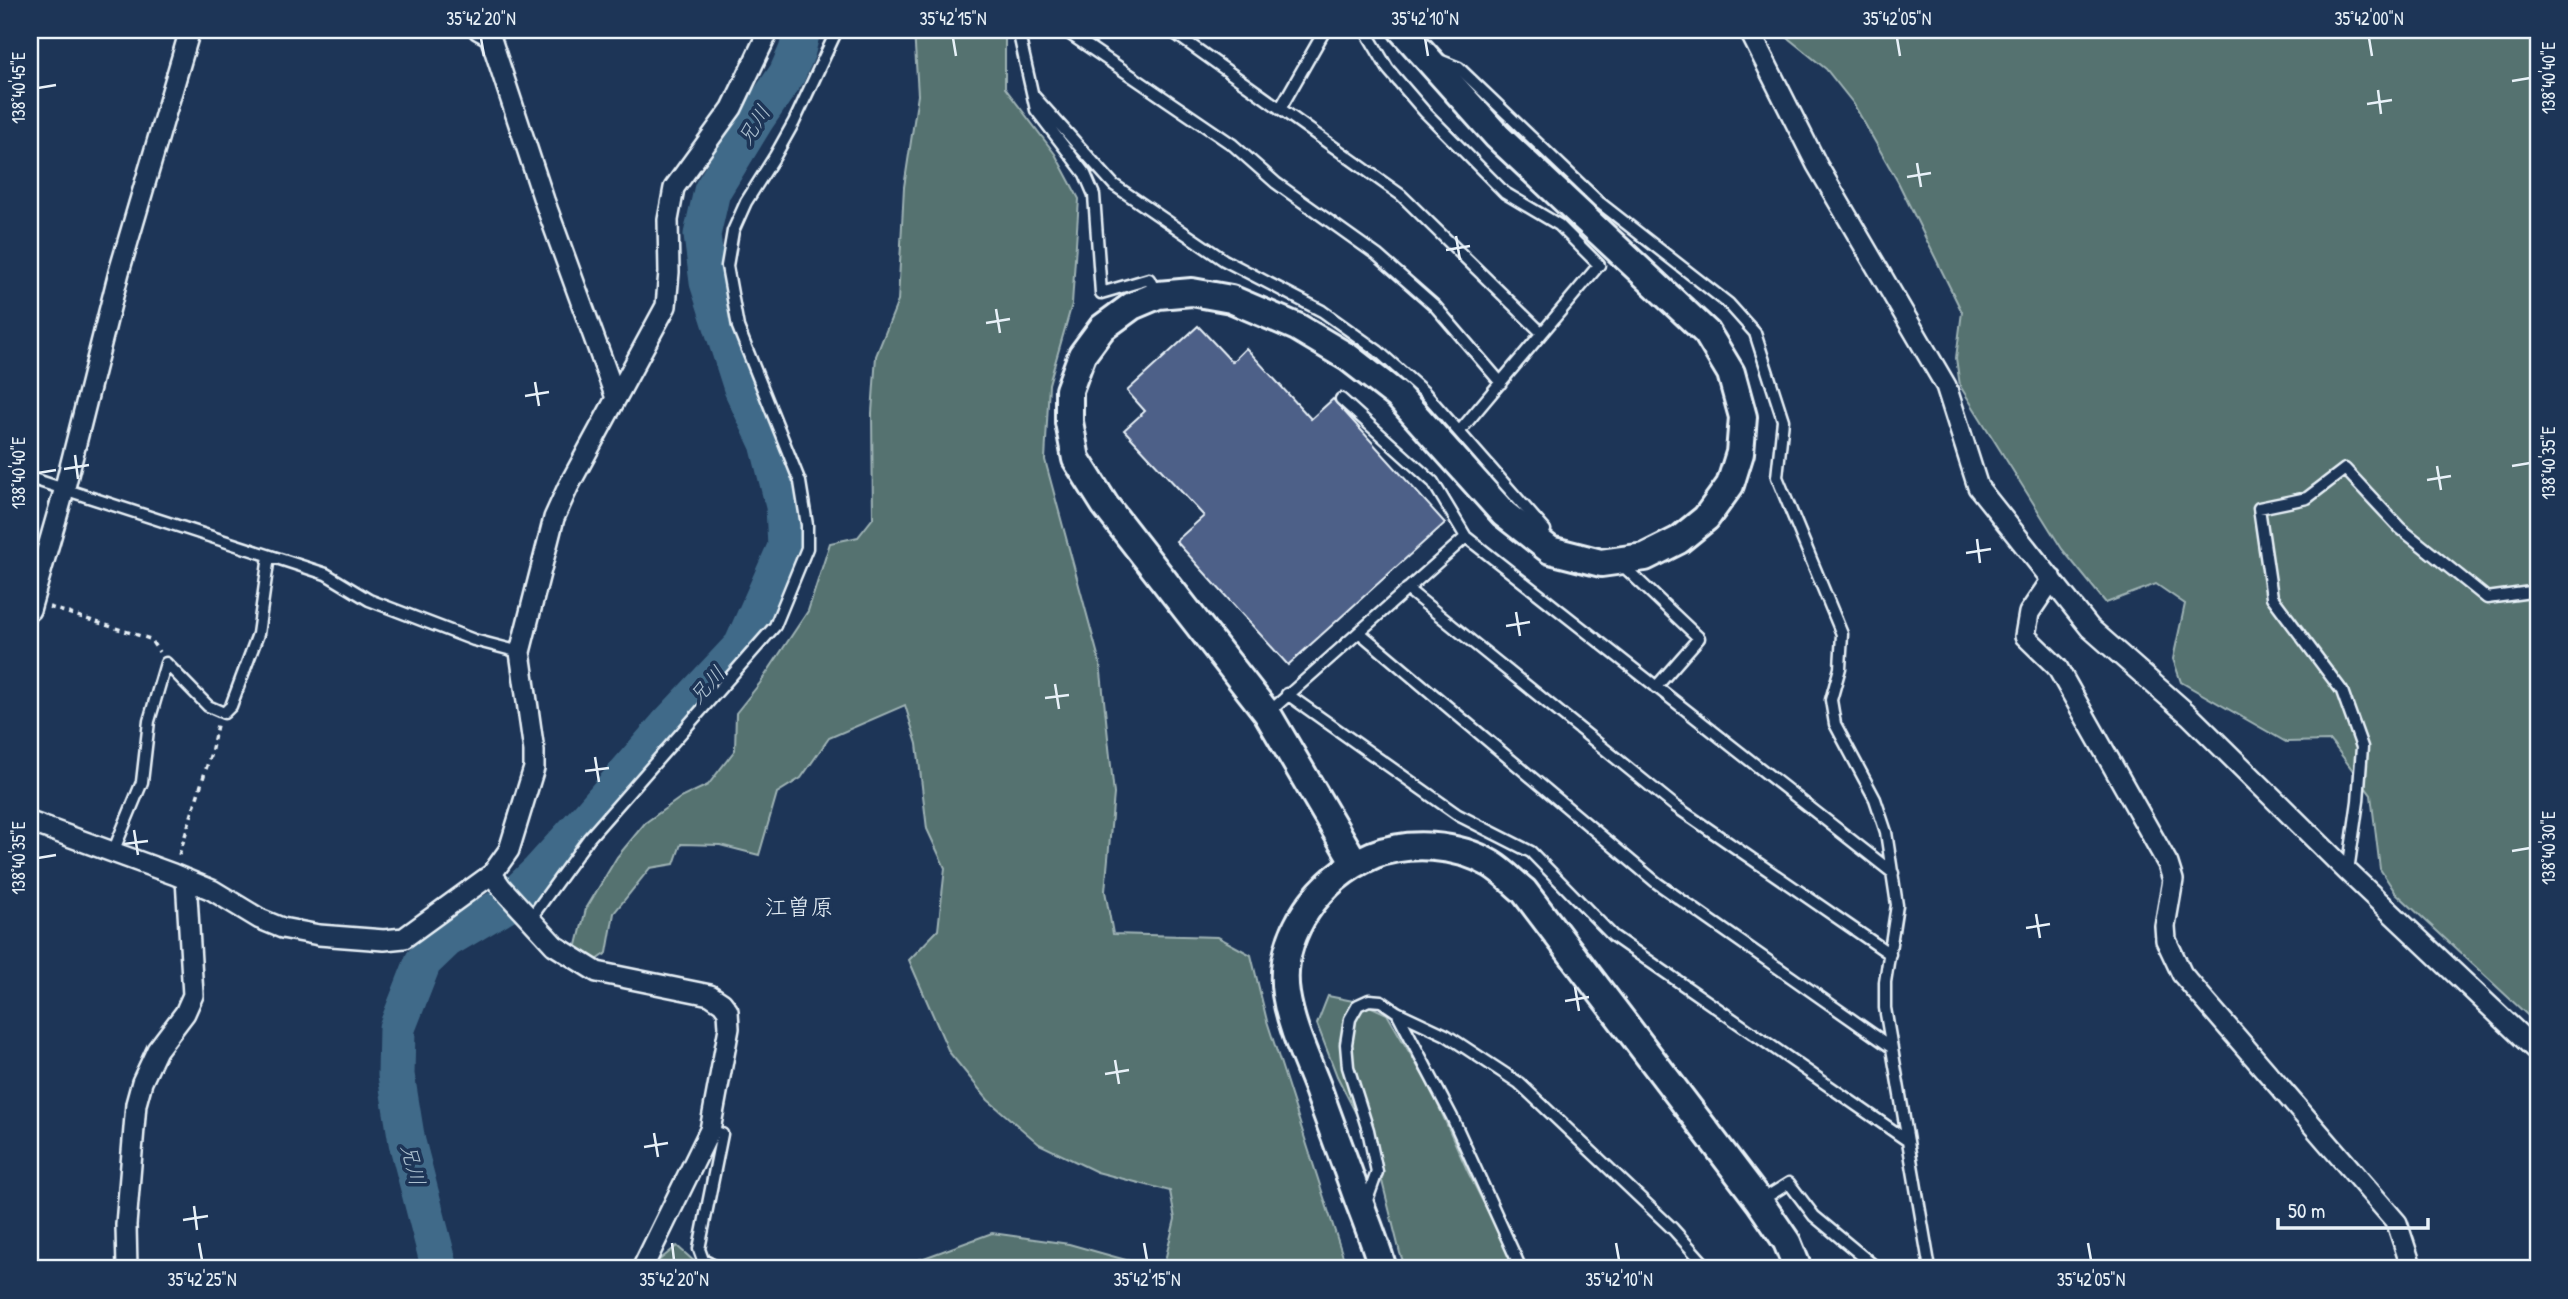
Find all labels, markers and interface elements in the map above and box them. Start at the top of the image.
text: 35°42'20"N [446,6,516,31]
text: 35°42'15"N [919,6,987,31]
text: 35°42'10"N [1391,6,1459,31]
text: 35°42'05"N [1863,6,1931,31]
text: 35°42'00"N [2334,6,2404,31]
text: 138°40'40"E [2536,42,2561,114]
text: 138°40'45"E [6,52,31,124]
water label: 兄川 [730,99,777,150]
text: 138°40'35"E [2536,426,2561,500]
text: 138°40'40"E [6,437,31,509]
water label: 兄川 [682,659,731,710]
text: 138°40'30"E [2536,811,2561,885]
text: 138°40'35"E [6,821,31,895]
district label: 江曽原 [765,891,834,922]
water label: 兄川 [394,1141,433,1189]
scale bar [2278,1187,2428,1231]
text: 50 m [2288,1196,2325,1225]
text: 35°42'25"N [167,1267,237,1292]
text: 35°42'20"N [639,1267,709,1292]
text: 35°42'15"N [1113,1267,1181,1292]
text: 35°42'10"N [1585,1267,1653,1292]
text: 35°42'05"N [2057,1267,2125,1292]

